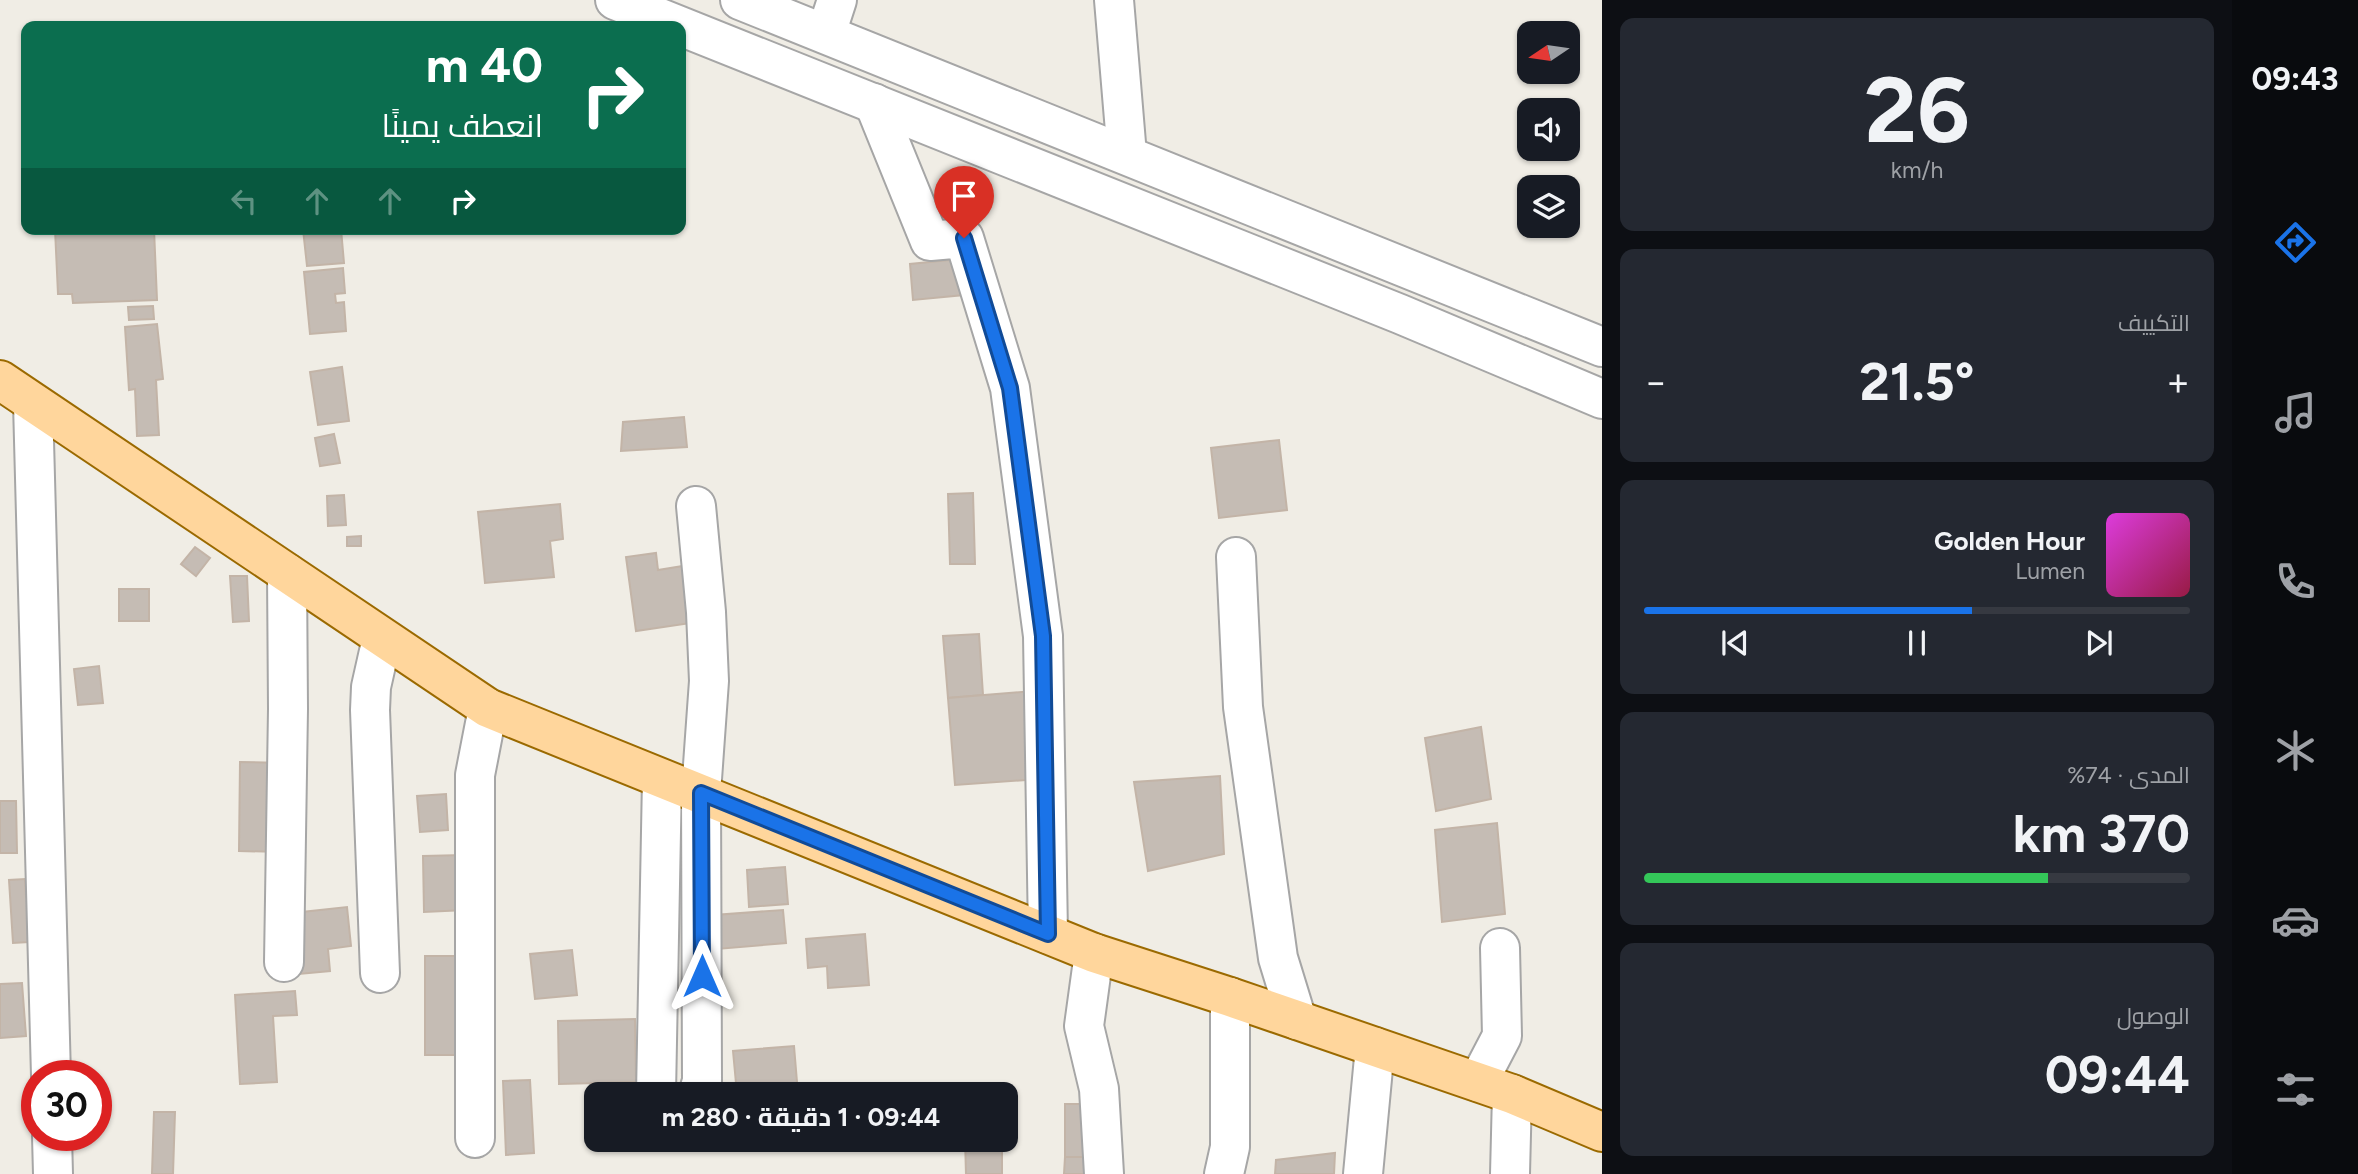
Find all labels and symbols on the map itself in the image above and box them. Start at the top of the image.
north arrow [1517,21,1580,84]
pin [934,166,994,238]
position arrow [665,939,739,1013]
speed limit sign: 30 [21,1060,112,1151]

